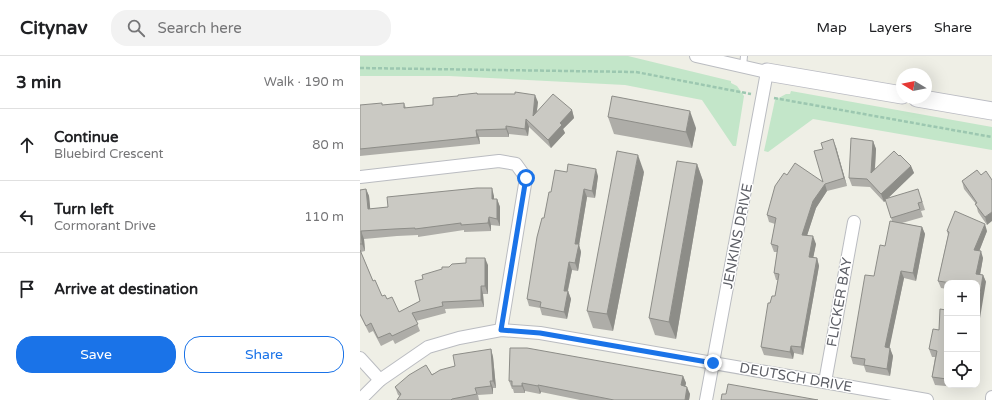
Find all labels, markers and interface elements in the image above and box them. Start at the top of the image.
search box [111,10,391,46]
text: Citynav [20,17,87,39]
icon: search [125,17,147,39]
text: Search here [157,19,242,37]
text: Map [817,19,847,36]
text: Layers [869,19,912,36]
text: Share [934,19,972,36]
north arrow [896,68,932,104]
text: 3 min [16,72,61,93]
text: Walk · 190 m [264,74,344,90]
text: Continue [54,128,118,146]
icon: ahead [16,134,38,156]
text: 80 m [312,137,344,153]
text: Bluebird Crescent [54,146,164,162]
route start [517,169,535,187]
street label: JENKINS DRIVE [719,182,756,290]
text: Turn left [54,200,114,218]
icon: left [16,206,38,228]
text: 110 m [304,209,344,225]
text: Cormorant Drive [54,218,156,234]
street label: FLICKER BAY [823,256,856,348]
icon: arrive [16,278,38,300]
text: Arrive at destination [54,280,198,298]
map controls [944,280,980,388]
button: + [944,280,980,316]
button: − [944,316,980,352]
button: Save [16,336,176,373]
button: Share [184,336,344,373]
button: locate [944,352,980,388]
route end [704,354,722,372]
street label: DEUTSCH DRIVE [738,359,854,396]

